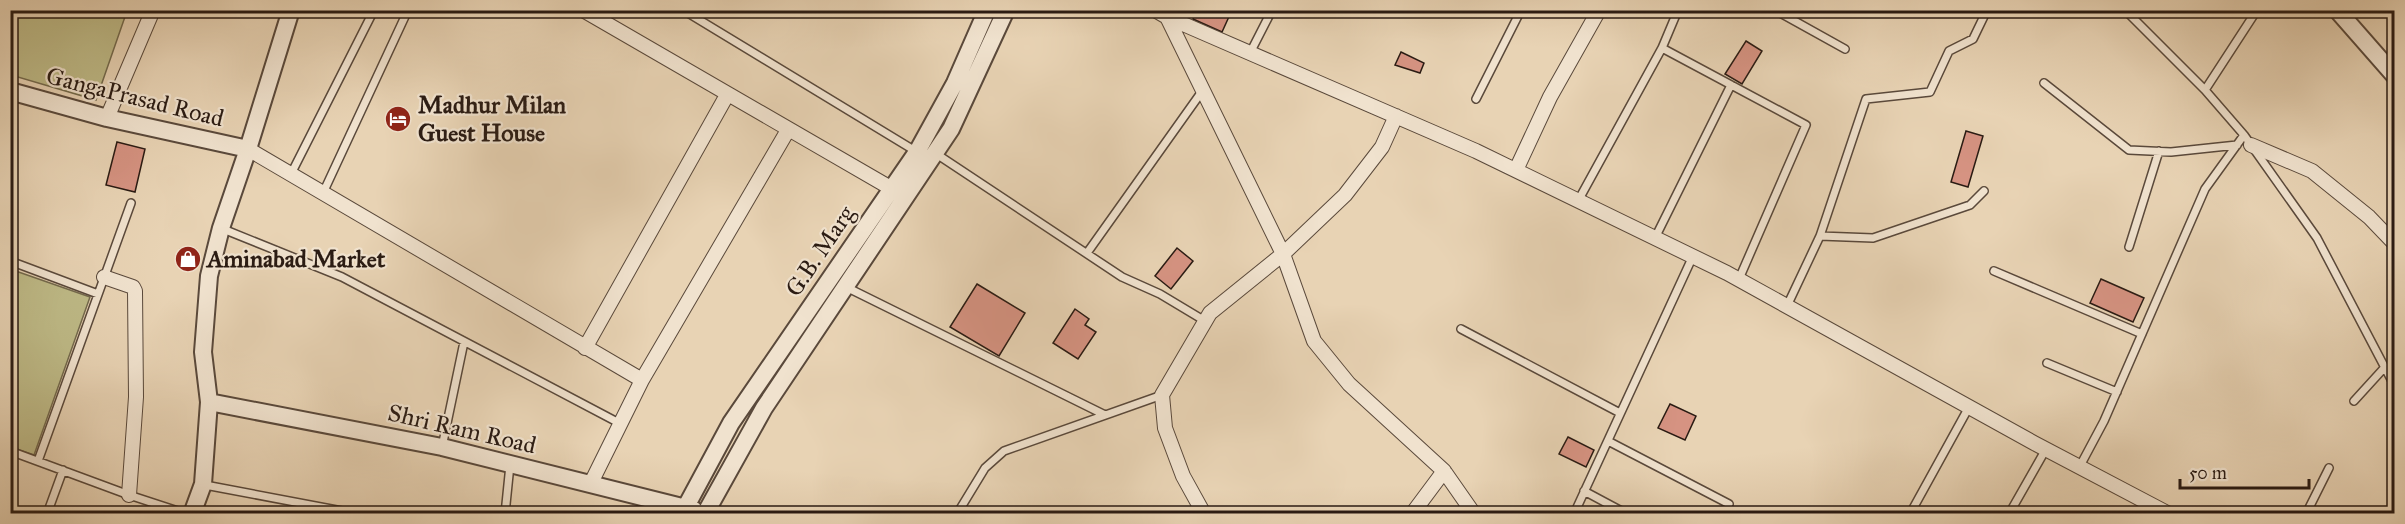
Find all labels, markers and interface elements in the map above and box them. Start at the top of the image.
street label: GangaPrasad Road [43,60,227,134]
place label: Madhur Milan Guest House [418,90,566,148]
hotel icon: Madhur Milan Guest House [383,104,413,134]
street label: G.B. Marg [779,199,862,302]
shop icon: Aminabad Market [173,244,203,274]
place label: Aminabad Market [205,244,386,274]
street label: Shri Ram Road [385,397,539,461]
scale bar [2180,452,2309,490]
text: 50 m [2189,462,2227,484]

